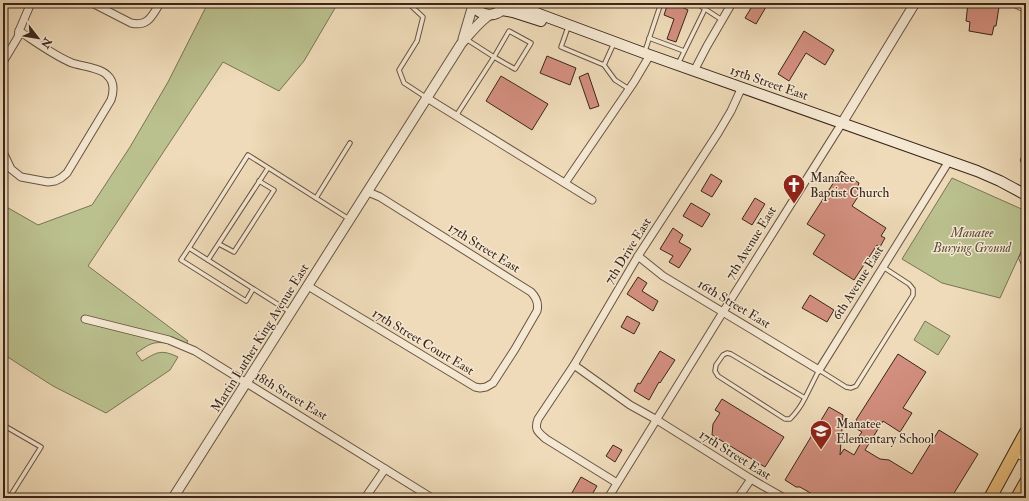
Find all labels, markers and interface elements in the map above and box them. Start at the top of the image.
north arrow [18,18,58,58]
text: N [37,34,55,51]
street label: 15th Street East [728,62,810,104]
place label: Manatee Baptist Church [810,170,890,202]
church icon: Manatee Baptist Church [781,172,807,205]
street label: 7th Avenue East [722,203,780,283]
street label: 7th Drive East [601,215,655,287]
street label: 17th Street East [445,220,523,276]
park label: Manatee Burying Ground [932,225,1013,256]
street label: 6th Avenue East [829,243,887,323]
street label: Martin Luther King Avenue East [208,261,312,415]
street label: 16th Street East [695,276,773,332]
street label: 17th Street Court East [369,305,477,379]
street label: 18th Street East [252,368,330,424]
place label: Manatee Elementary School [836,416,935,448]
school or university icon: Manatee Elementary School [808,418,834,451]
street label: 17th Street East [696,427,774,483]

